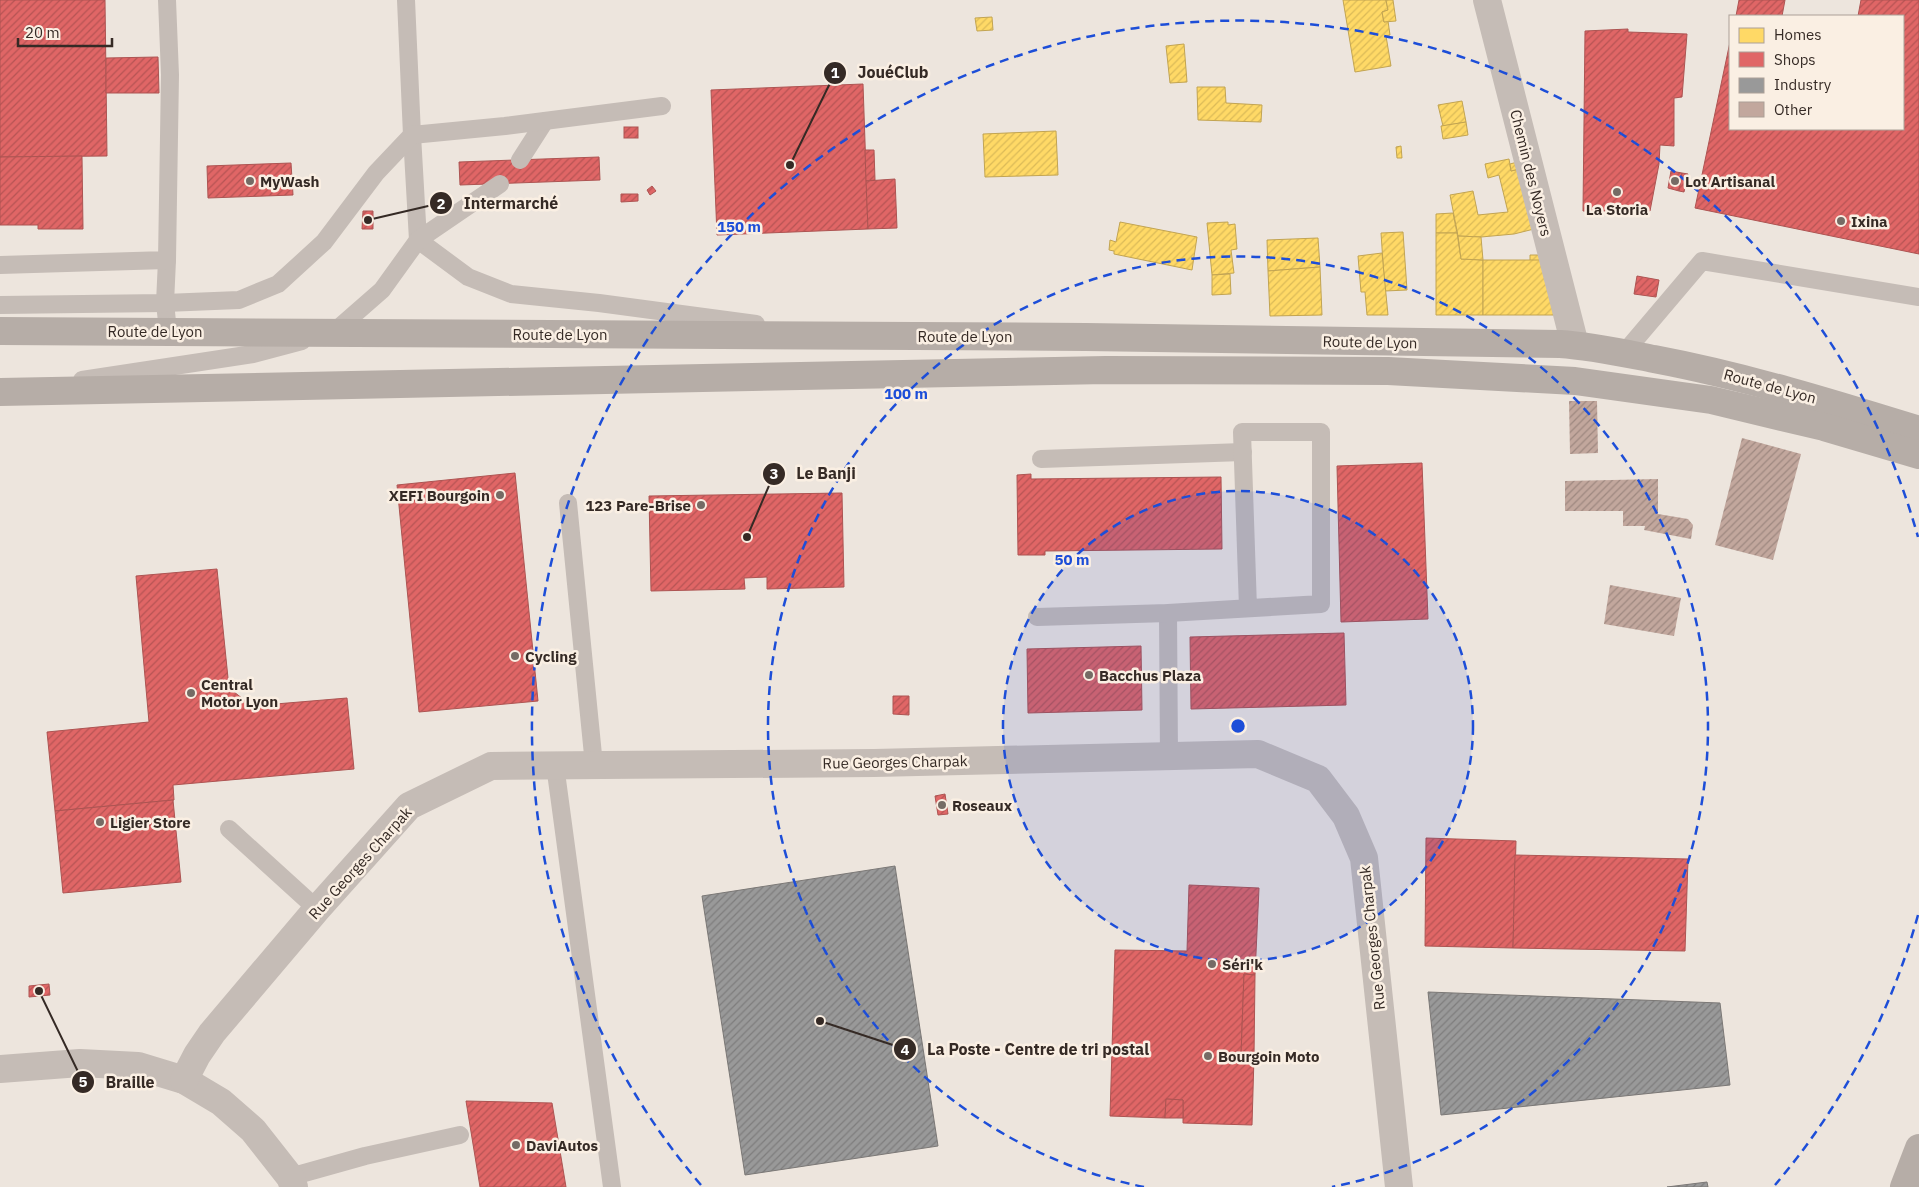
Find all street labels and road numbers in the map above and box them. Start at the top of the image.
street label: Chemin des Noyers [1506,108,1556,238]
street label: Route de Lyon [108,322,203,341]
street label: Route de Lyon [513,325,608,344]
street label: Route de Lyon [918,327,1013,346]
street label: Route de Lyon [1322,332,1418,352]
street label: Route de Lyon [1722,365,1818,407]
street label: Rue Georges Charpak [822,751,968,773]
street label: Rue Georges Charpak [304,803,416,923]
street label: Rue Georges Charpak [1355,865,1389,1011]

